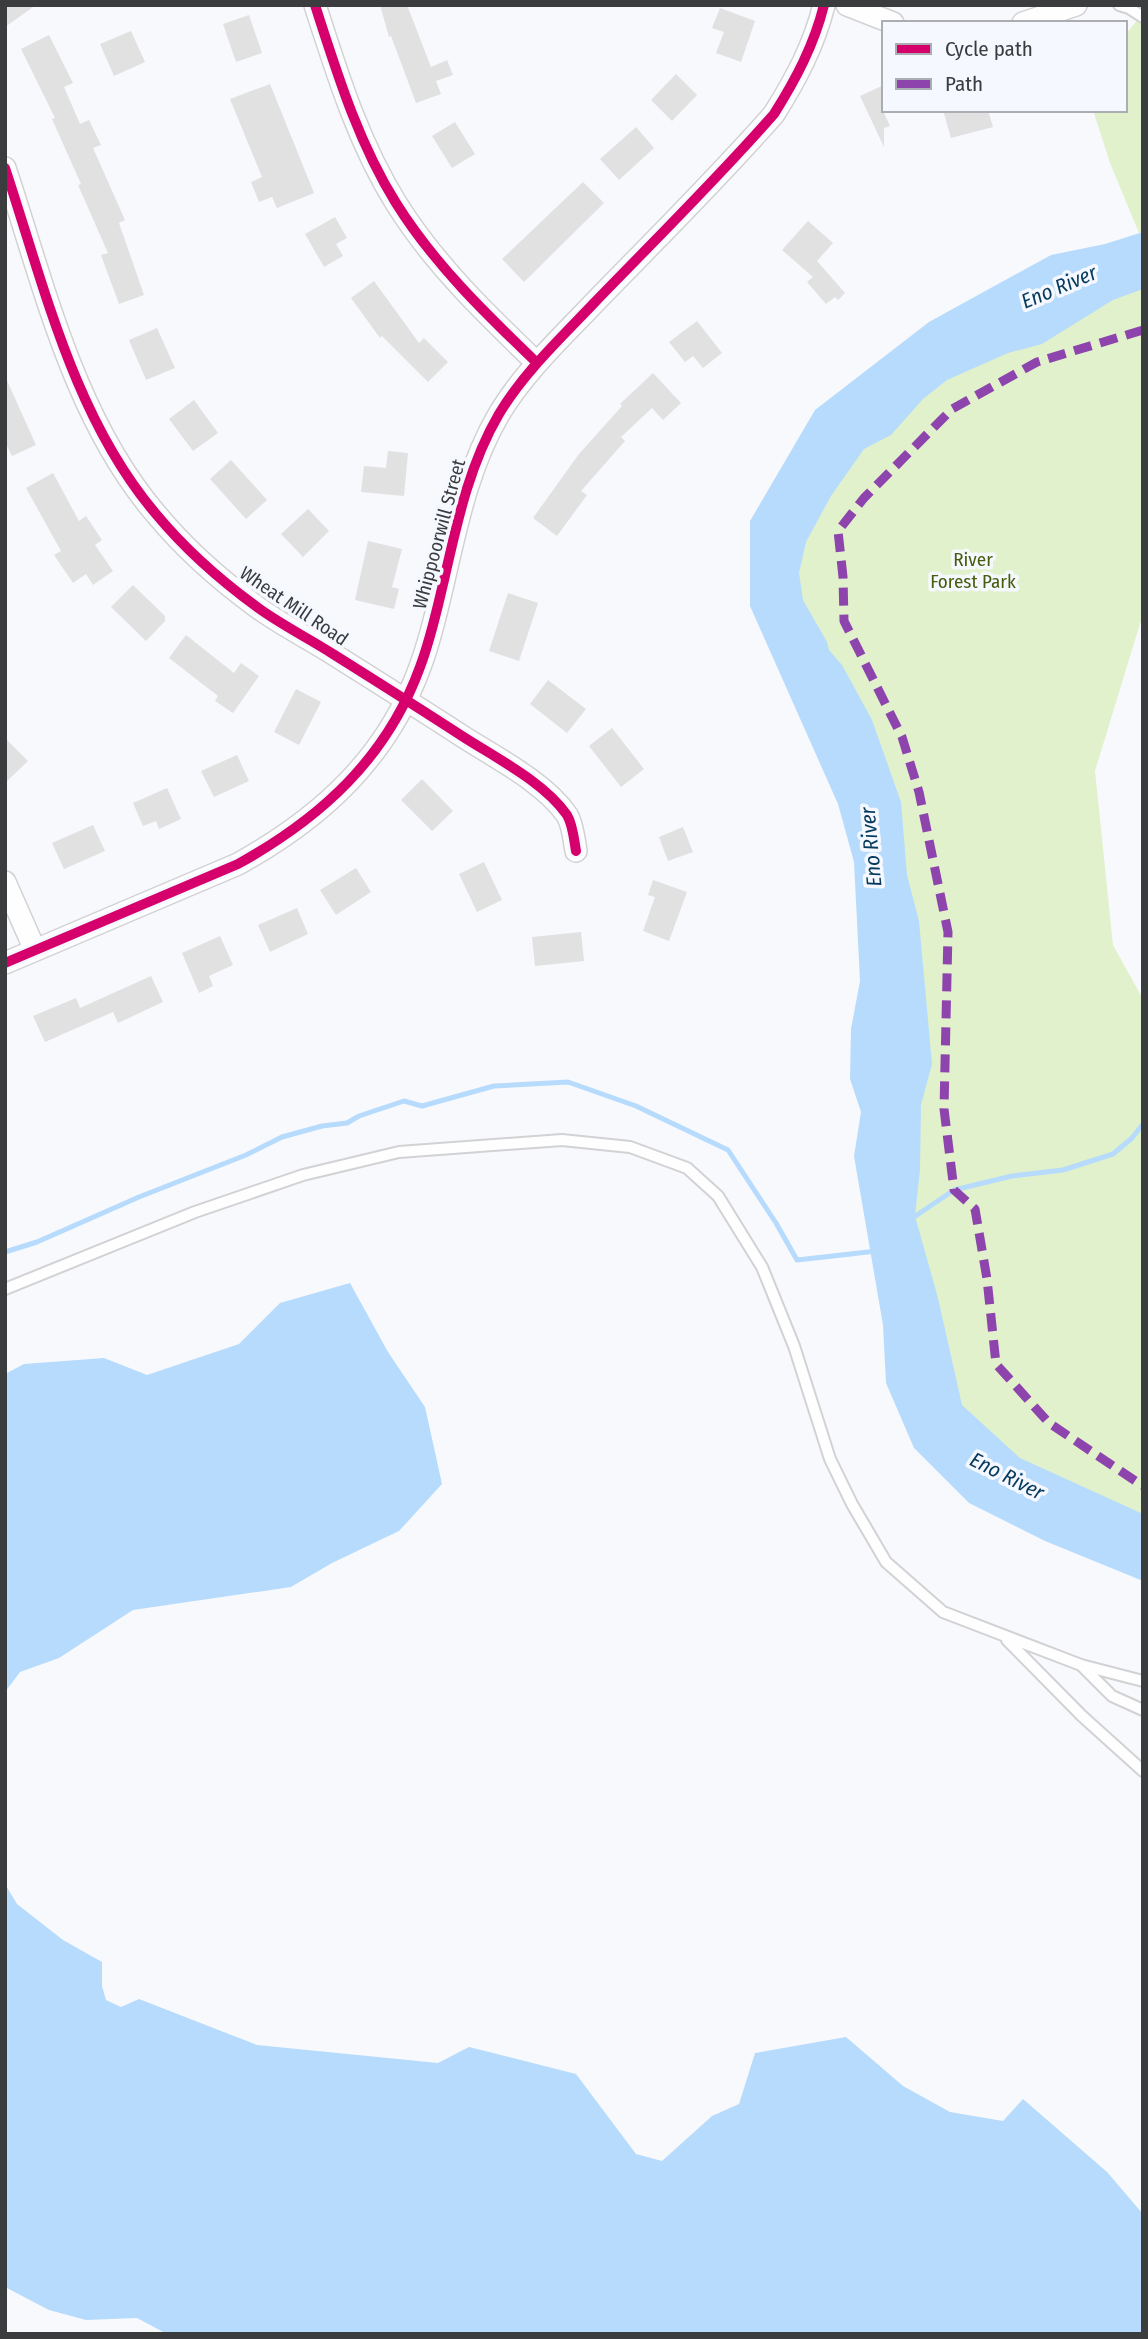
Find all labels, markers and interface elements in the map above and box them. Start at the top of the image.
legend [882,21,1127,112]
text: Cycle path [945,36,1033,62]
text: Path [945,71,983,97]
water label: Eno River [1017,259,1101,315]
street label: Whippoorwill Street [408,456,470,612]
park label: River Forest Park [930,548,1016,593]
street label: Wheat Mill Road [235,561,353,651]
water label: Eno River [855,805,887,888]
water label: Eno River [966,1446,1049,1506]

